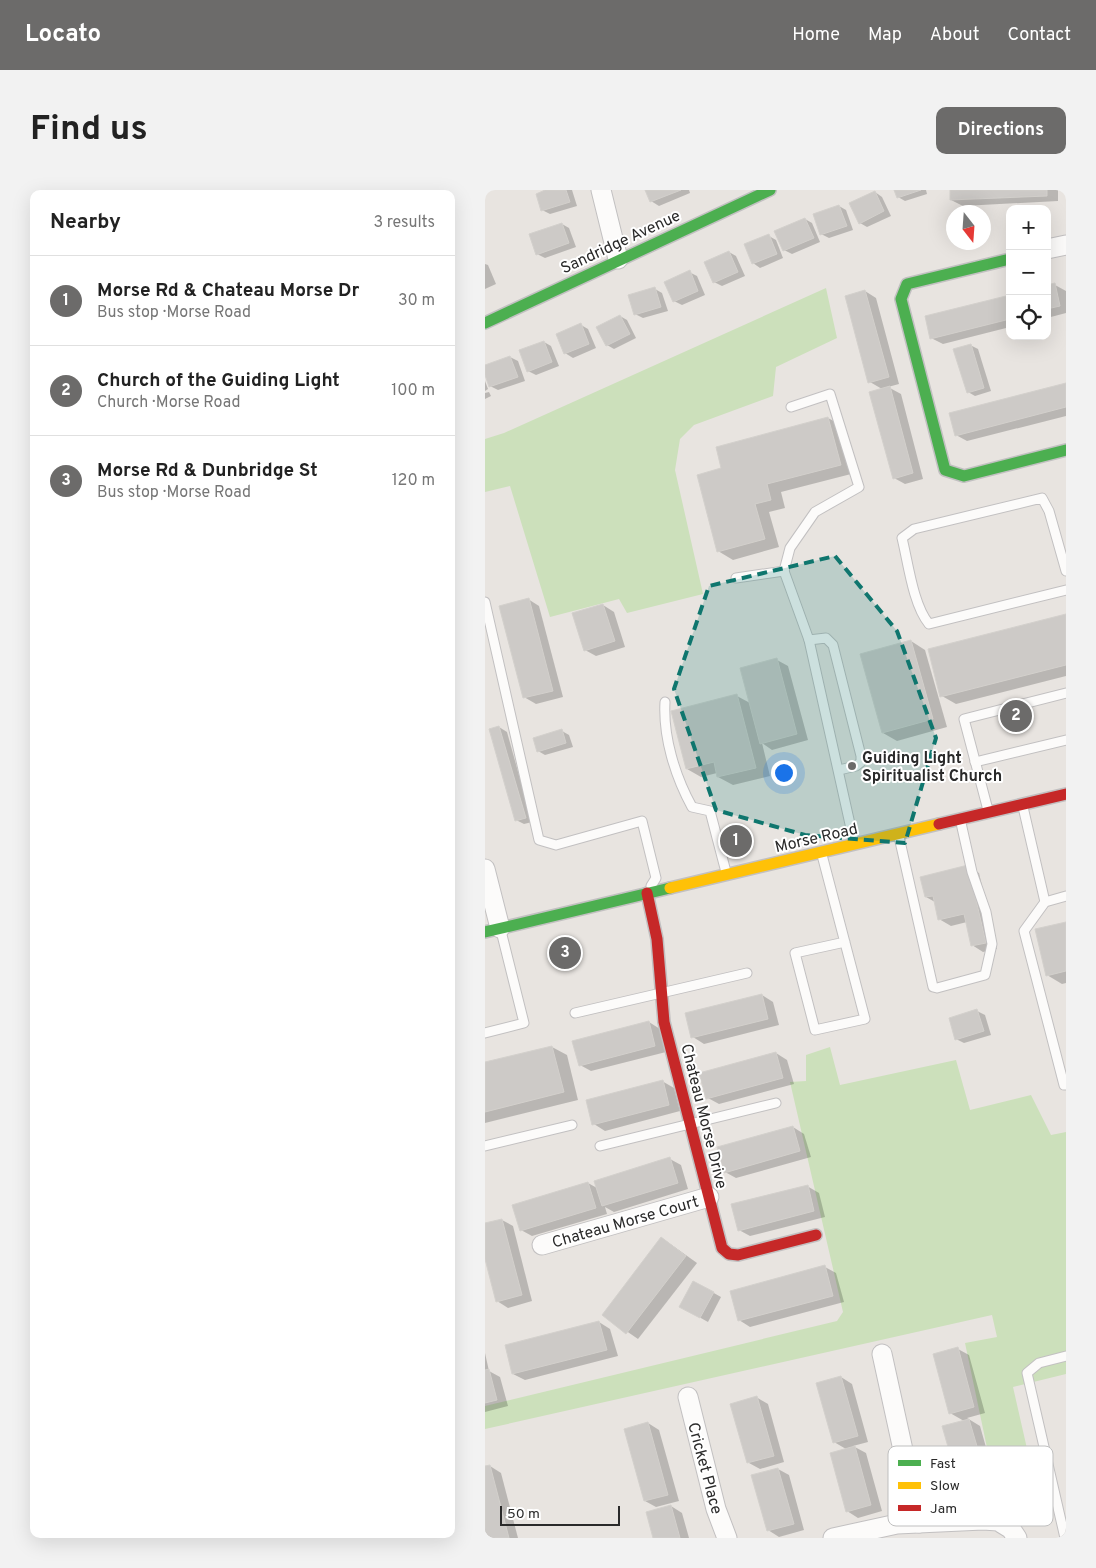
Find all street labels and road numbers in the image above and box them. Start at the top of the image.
street label: Sandridge Avenue [558,206,684,279]
street label: Morse Road [773,820,860,858]
street label: Chateau Morse Drive [675,1042,731,1191]
street label: Chateau Morse Court [550,1192,701,1253]
street label: Cricket Place [682,1420,726,1517]

